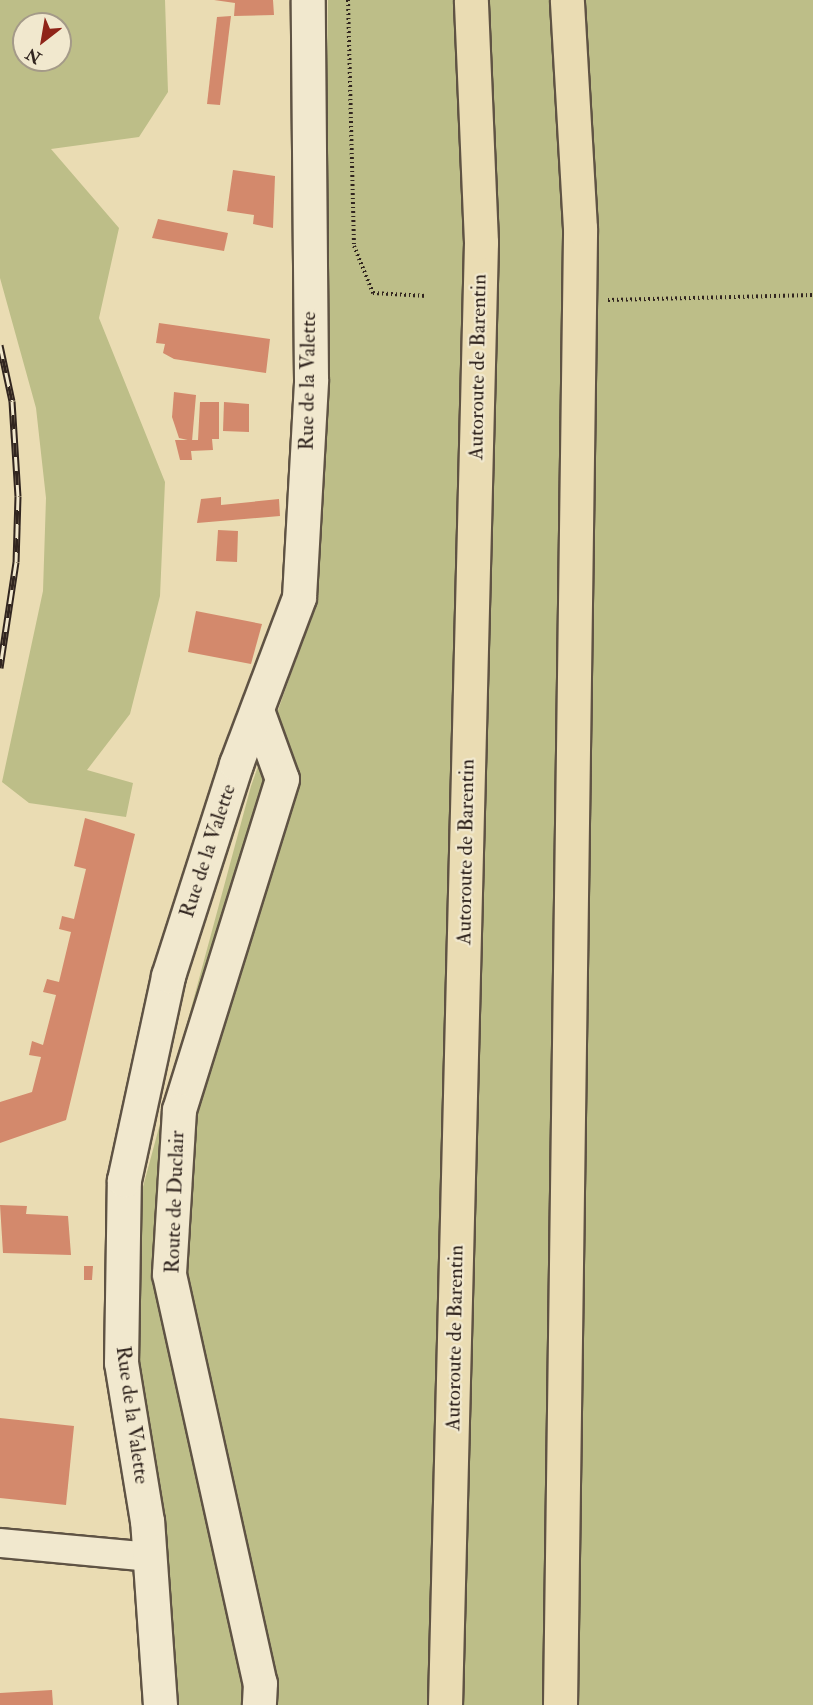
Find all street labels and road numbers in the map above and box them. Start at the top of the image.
street label: Autoroute de Barentin [464,274,492,460]
street label: Rue de la Valette [294,311,322,451]
street label: Autoroute de Barentin [452,759,480,945]
street label: Rue de la Valette [175,781,241,921]
street label: Route de Duclair [160,1130,190,1274]
street label: Autoroute de Barentin [441,1245,469,1431]
street label: Rue de la Valette [110,1344,154,1486]

